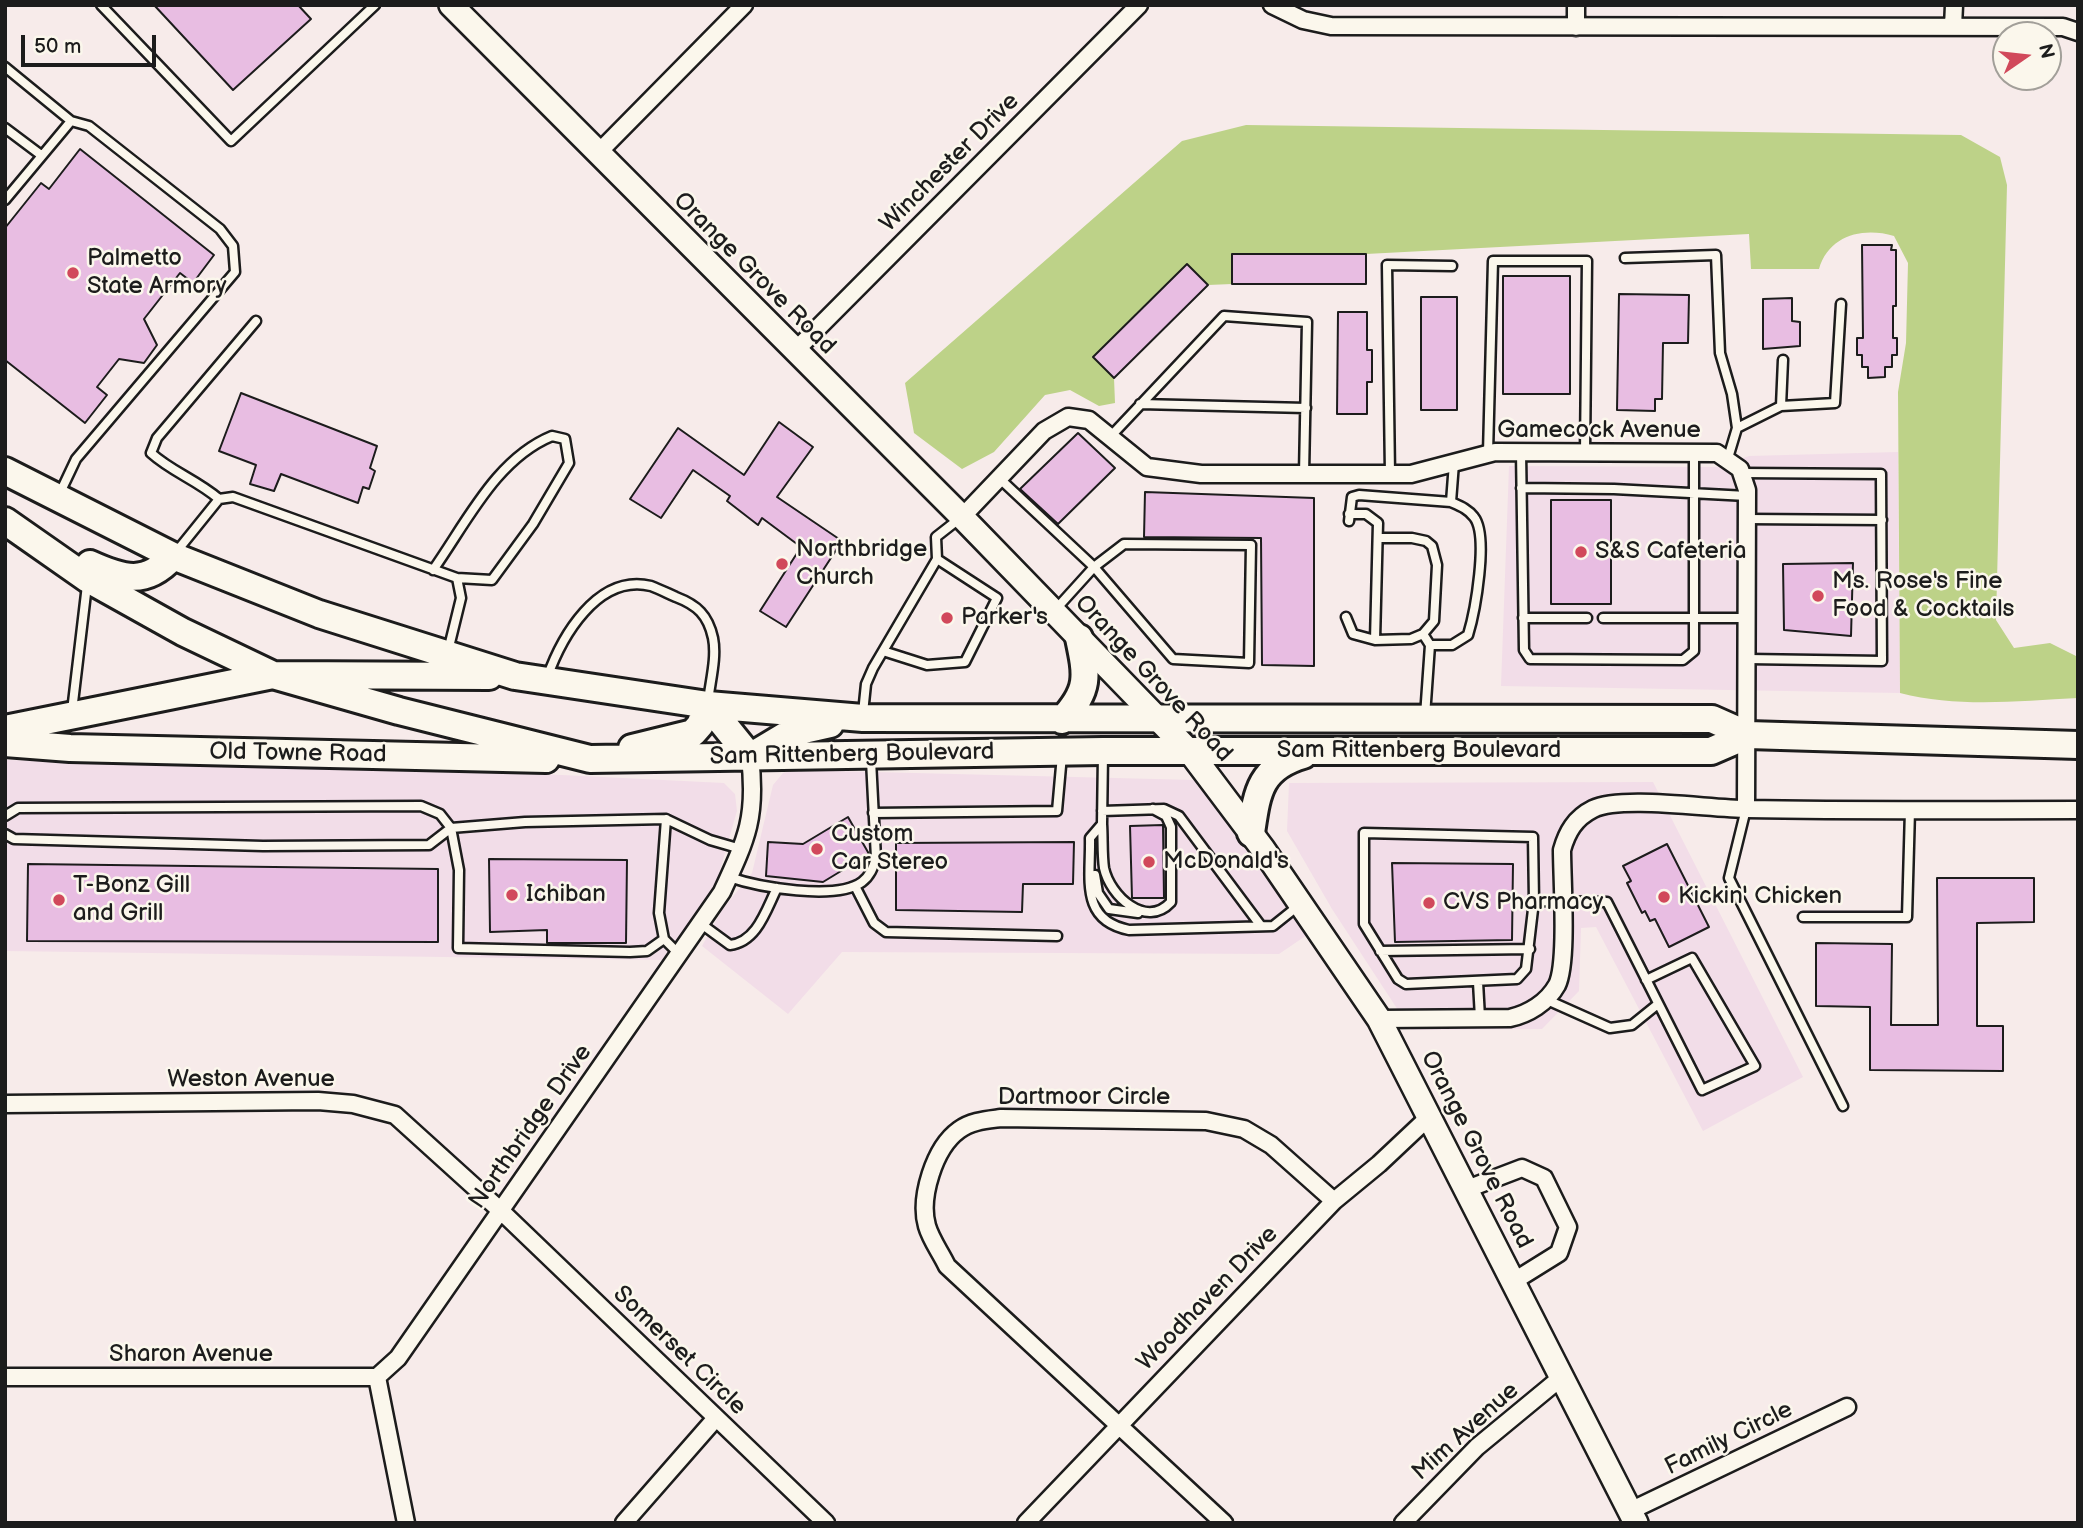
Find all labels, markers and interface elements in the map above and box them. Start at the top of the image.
scale bar [24,21,159,65]
north arrow [1992,21,2062,91]
text: 50 m [34,34,81,59]
text: N [2033,42,2059,61]
street label: Winchester Drive [875,88,1025,238]
street label: Orange Grove Road [667,187,841,361]
place label: Palmetto State Armory [87,245,227,301]
marker: Palmetto State Armory [65,265,81,281]
street label: Gamecock Avenue [1497,417,1701,445]
place label: Northbridge Church [796,536,927,592]
place label: S&S Cafeteria [1595,538,1747,566]
marker: S&S Cafeteria [1573,544,1589,560]
marker: Northbridge Church [774,556,790,572]
place label: Ms. Rose's Fine Food & Cocktails [1832,568,2014,624]
marker: Ms. Rose's Fine Food & Cocktails [1810,588,1826,604]
street label: Orange Grove Road [1068,590,1238,768]
place label: Parker's [961,604,1048,632]
marker: Parker's [939,610,955,626]
street label: Sam Rittenberg Boulevard [1277,737,1561,765]
street label: Old Towne Road [209,738,387,770]
street label: Sam Rittenberg Boulevard [709,738,995,772]
place label: Custom Car Stereo [831,821,948,877]
marker: Custom Car Stereo [809,841,825,857]
place label: McDonald's [1163,848,1289,876]
marker: McDonald's [1141,854,1157,870]
place label: T-Bonz Gill and Grill [73,872,190,928]
place label: Ichiban [526,881,606,909]
place label: Kickin' Chicken [1678,883,1842,911]
marker: Ichiban [504,887,520,903]
place label: CVS Pharmacy [1443,889,1603,917]
marker: Kickin' Chicken [1656,889,1672,905]
marker: T-Bonz Gill and Grill [51,892,67,908]
marker: CVS Pharmacy [1421,895,1437,911]
street label: Northbridge Drive [464,1039,598,1215]
street label: Orange Grove Road [1414,1046,1538,1254]
street label: Weston Avenue [167,1066,335,1094]
street label: Dartmoor Circle [998,1084,1170,1112]
street label: Woodhaven Drive [1132,1221,1284,1377]
street label: Somerset Circle [606,1280,752,1422]
street label: Sharon Avenue [109,1341,273,1369]
street label: Mim Avenue [1407,1377,1525,1487]
street label: Family Circle [1661,1396,1797,1482]

